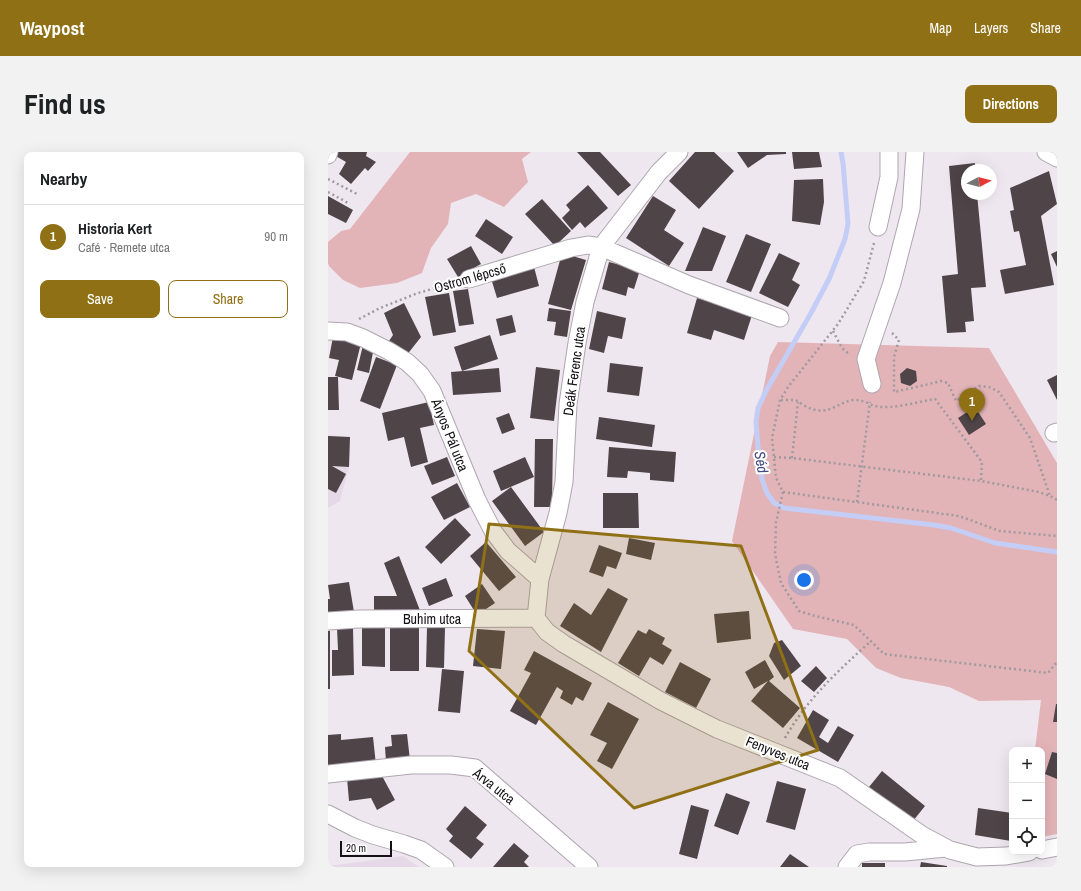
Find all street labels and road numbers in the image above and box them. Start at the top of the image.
street label: Ostrom lépcső [432,259,508,297]
street label: Deák Ferenc utca [559,325,589,417]
street label: Ányos Pál utca [427,395,473,474]
street label: Buhim utca [403,610,462,628]
street label: Fenyves utca [743,732,813,774]
street label: Árva utca [469,763,519,808]

